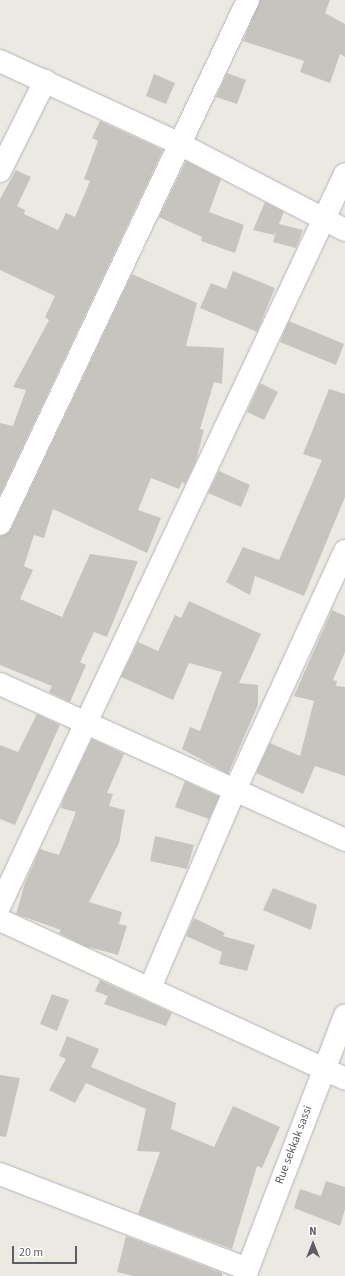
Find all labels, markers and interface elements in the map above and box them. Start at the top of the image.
street label: Rue sekkak sassi [272,1104,316,1186]
north arrow [293,1224,333,1264]
text: N [309,1224,317,1239]
scale bar [14,1238,79,1264]
text: 20 m [19,1244,43,1261]

